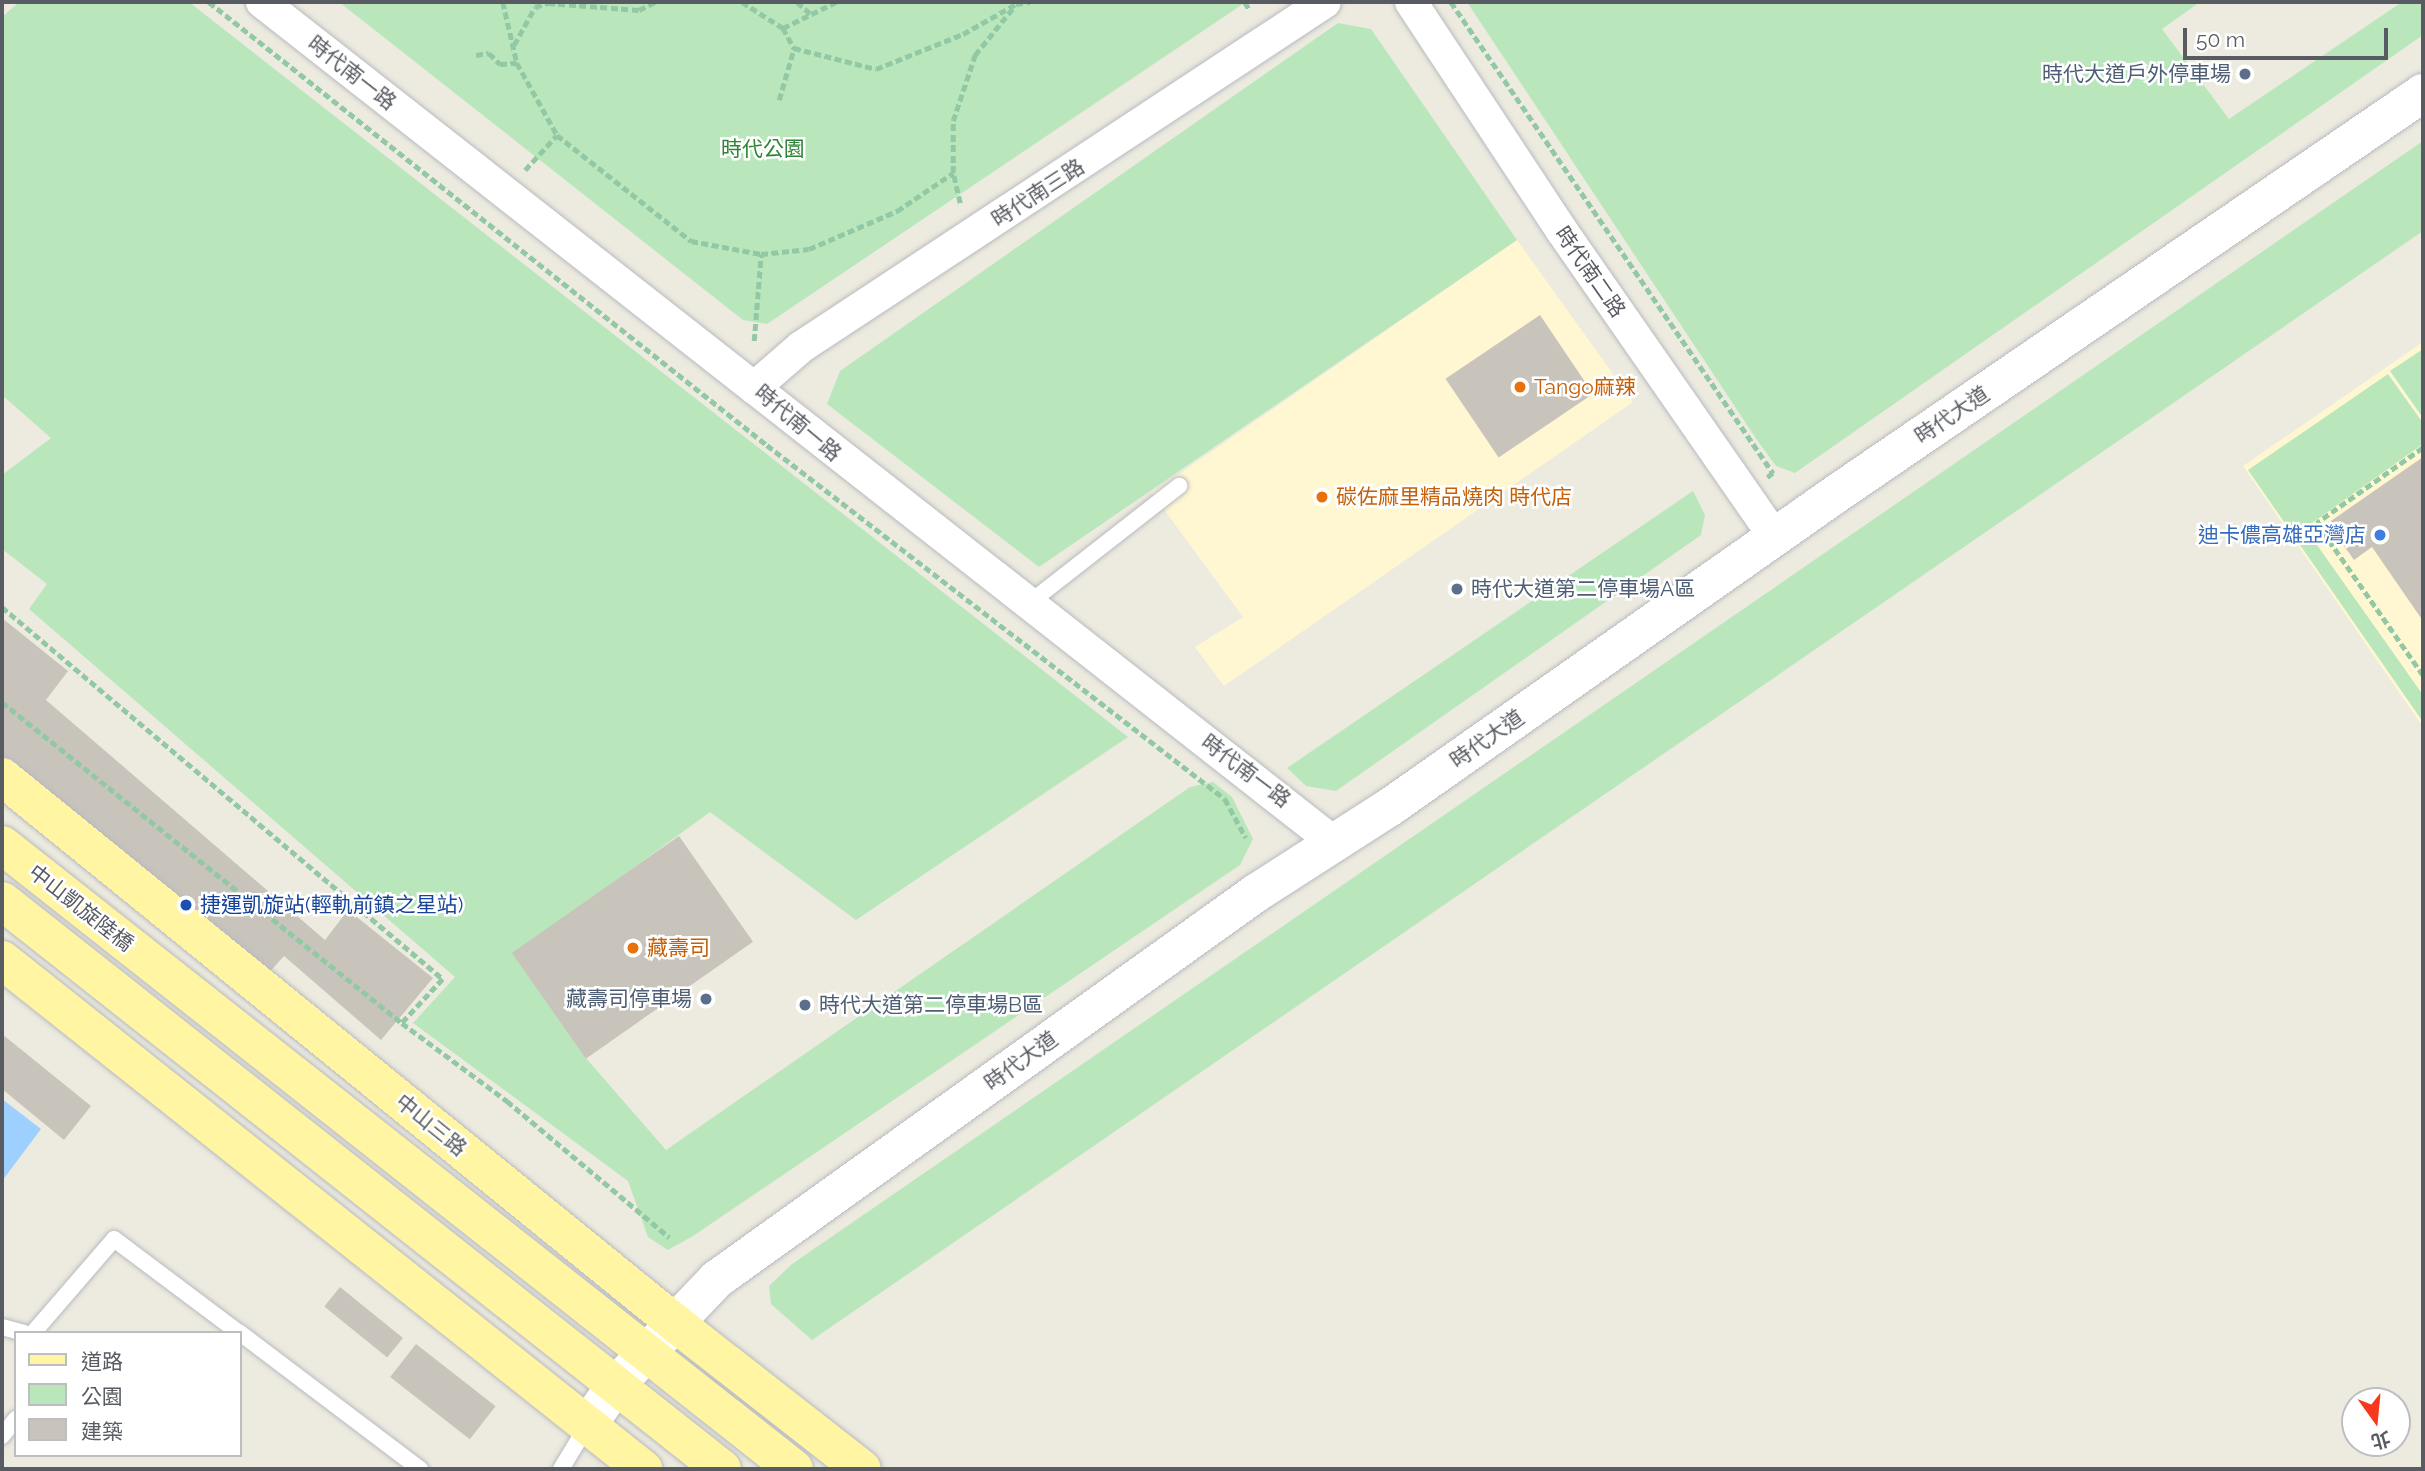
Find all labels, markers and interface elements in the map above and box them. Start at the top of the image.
scale bar [2187,14,2392,58]
text: 50 m [2196,27,2245,52]
street label: 時代南一路 [303,31,401,115]
place label: 時代大道戶外停車場 [2042,61,2231,87]
marker: 時代大道戶外停車場 [2237,66,2253,82]
park label: 時代公園 [721,136,805,162]
street label: 時代南三路 [987,154,1089,232]
street label: 時代南二路 [1550,222,1630,322]
place label: Tango麻辣 [1534,374,1636,400]
marker: Tango麻辣 [1512,379,1528,395]
street label: 時代南一路 [750,380,846,466]
street label: 時代大道 [1910,381,1994,449]
place label: 碳佐麻里精品燒肉 時代店 [1336,484,1572,510]
marker: 碳佐麻里精品燒肉 時代店 [1314,489,1330,505]
place label: 迪卡儂高雄亞灣店 [2198,522,2366,548]
marker: 迪卡儂高雄亞灣店 [2372,527,2388,543]
place label: 時代大道第二停車場A區 [1471,576,1695,602]
marker: 時代大道第二停車場A區 [1449,581,1465,597]
street label: 時代大道 [1445,705,1529,773]
street label: 時代南一路 [1196,729,1296,813]
street label: 中山凱旋陸橋 [24,859,138,957]
place label: 捷運凱旋站(輕軌前鎮之星站) [200,892,463,918]
marker: 捷運凱旋站(輕軌前鎮之星站) [178,897,194,913]
place label: 藏壽司 [647,935,710,961]
marker: 藏壽司 [625,940,641,956]
place label: 藏壽司停車場 [566,986,692,1012]
marker: 藏壽司停車場 [698,991,714,1007]
place label: 時代大道第二停車場B區 [819,992,1043,1018]
marker: 時代大道第二停車場B區 [797,997,813,1013]
street label: 時代大道 [980,1026,1062,1096]
street label: 中山三路 [390,1089,472,1161]
legend [14,1331,242,1457]
text: 道路 [81,1349,123,1374]
text: 公園 [81,1384,123,1409]
north arrow [2341,1387,2411,1457]
text: 建築 [81,1419,123,1444]
text: 北 [2369,1427,2393,1453]

